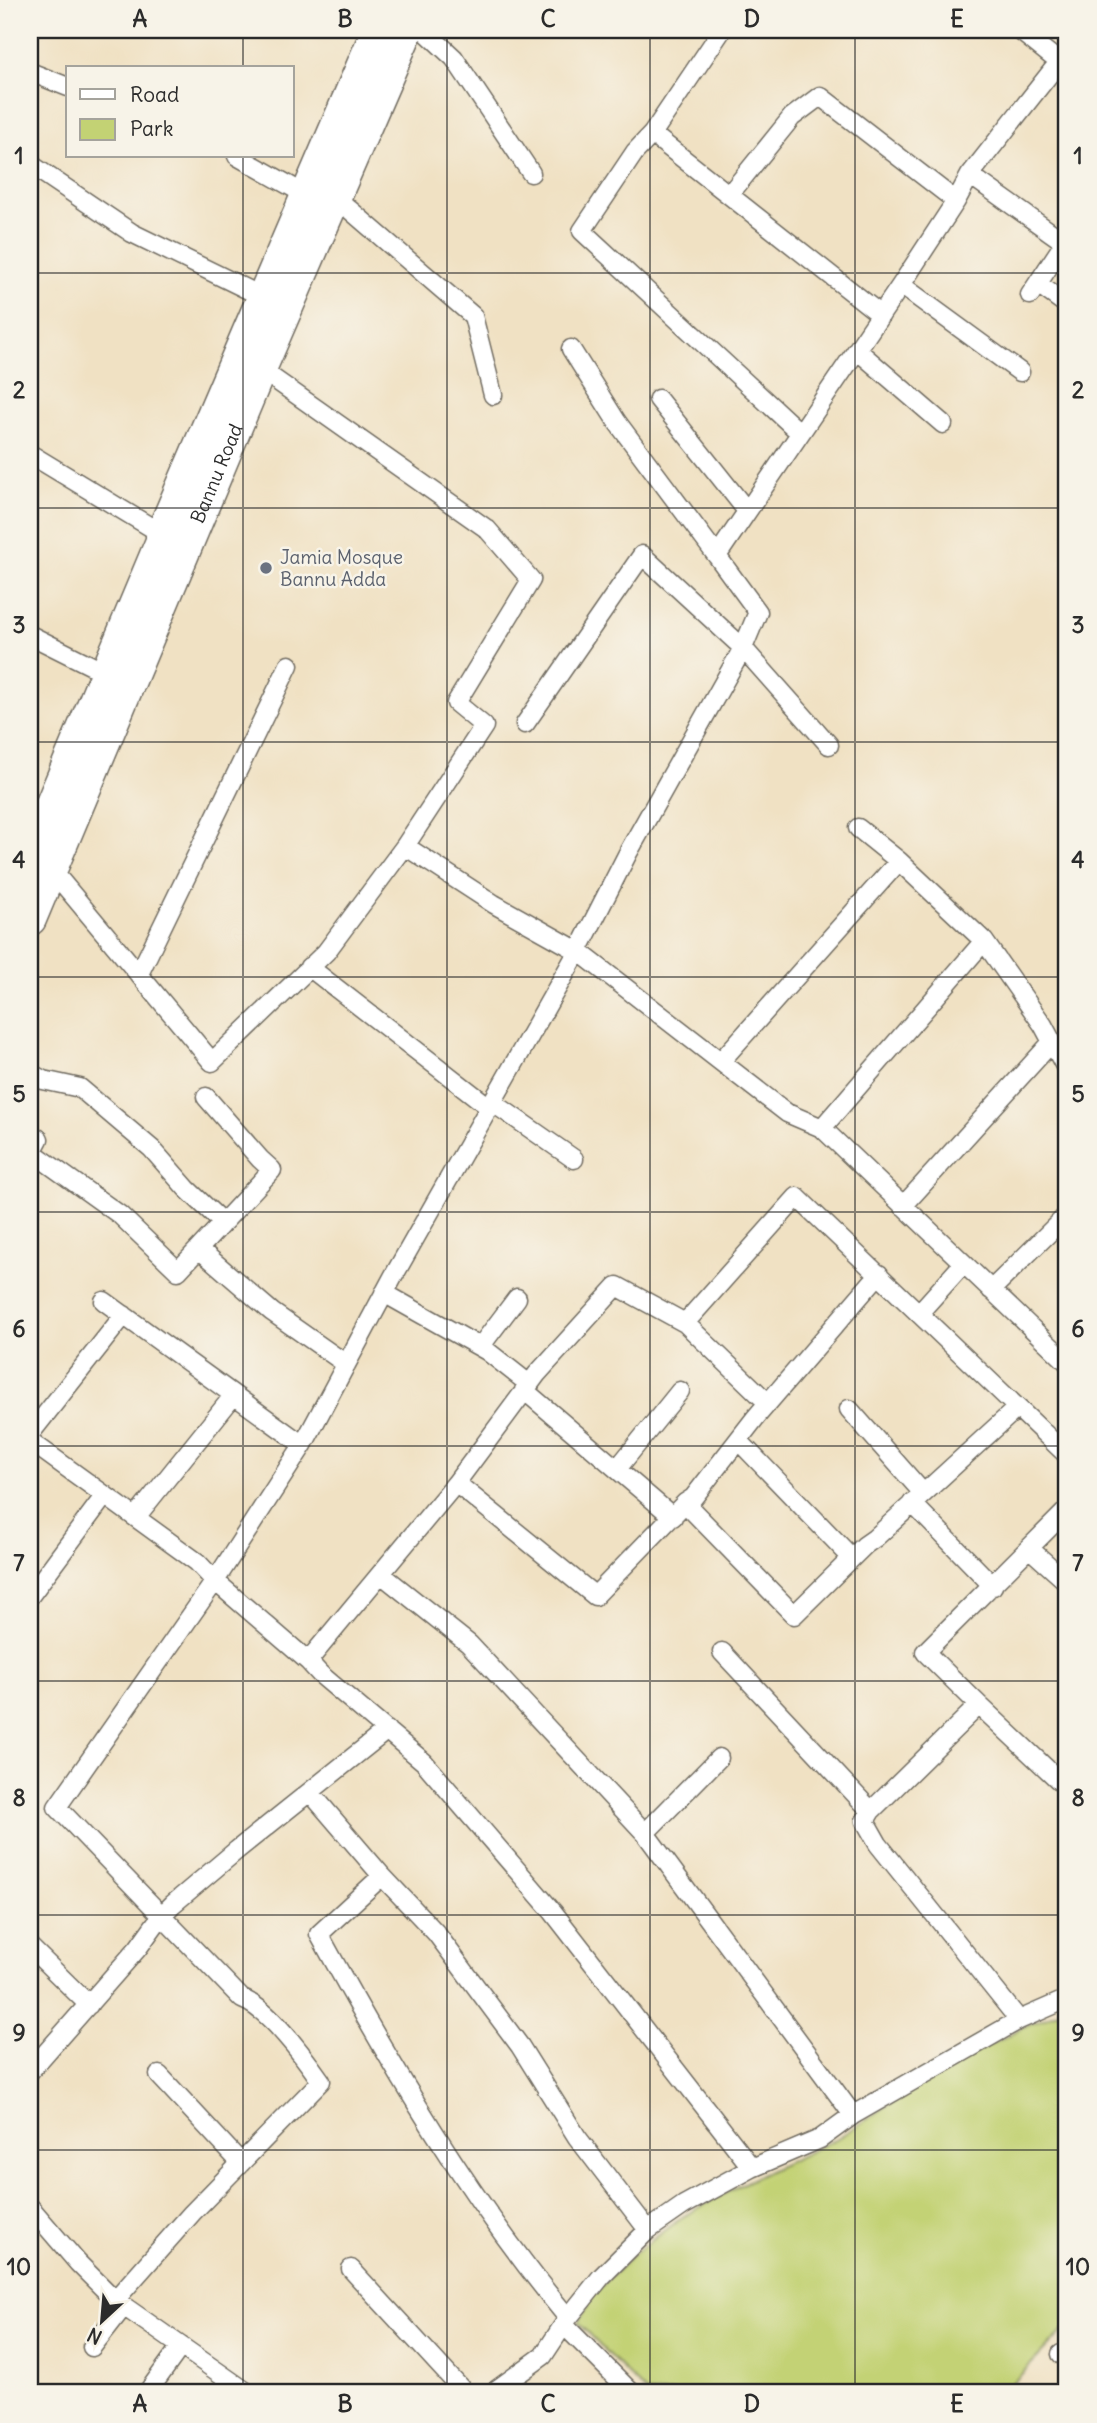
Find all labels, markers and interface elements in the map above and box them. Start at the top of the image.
text: A [133,4,148,33]
text: B [337,4,353,33]
text: C [540,4,556,33]
text: D [744,4,760,33]
text: E [950,4,964,33]
legend [66,66,294,158]
text: Road [130,81,179,108]
text: Park [130,115,173,142]
text: 1 [14,141,24,170]
text: 1 [1073,141,1083,170]
text: 2 [13,375,26,404]
text: 2 [1072,375,1085,404]
street label: Bannu Road [185,420,248,527]
place label: Jamia Mosque Bannu Adda [280,545,403,591]
marker: Jamia Mosque Bannu Adda [258,560,274,576]
text: 3 [12,610,26,639]
text: 3 [1071,610,1085,639]
text: 4 [12,845,26,874]
text: 4 [1071,845,1085,874]
text: 5 [12,1079,26,1108]
text: 5 [1071,1079,1085,1108]
text: 6 [12,1314,26,1343]
text: 6 [1071,1314,1085,1343]
text: 7 [13,1548,25,1577]
text: 7 [1072,1548,1084,1577]
text: 8 [12,1783,26,1812]
text: 8 [1071,1783,1085,1812]
text: 9 [12,2018,26,2047]
text: 9 [1071,2018,1085,2047]
text: 10 [7,2252,31,2281]
text: 10 [1066,2252,1090,2281]
north arrow [66,2286,136,2356]
text: N [83,2323,106,2350]
text: A [133,2389,148,2418]
text: B [337,2389,353,2418]
text: C [540,2389,556,2418]
text: D [744,2389,760,2418]
text: E [950,2389,964,2418]

